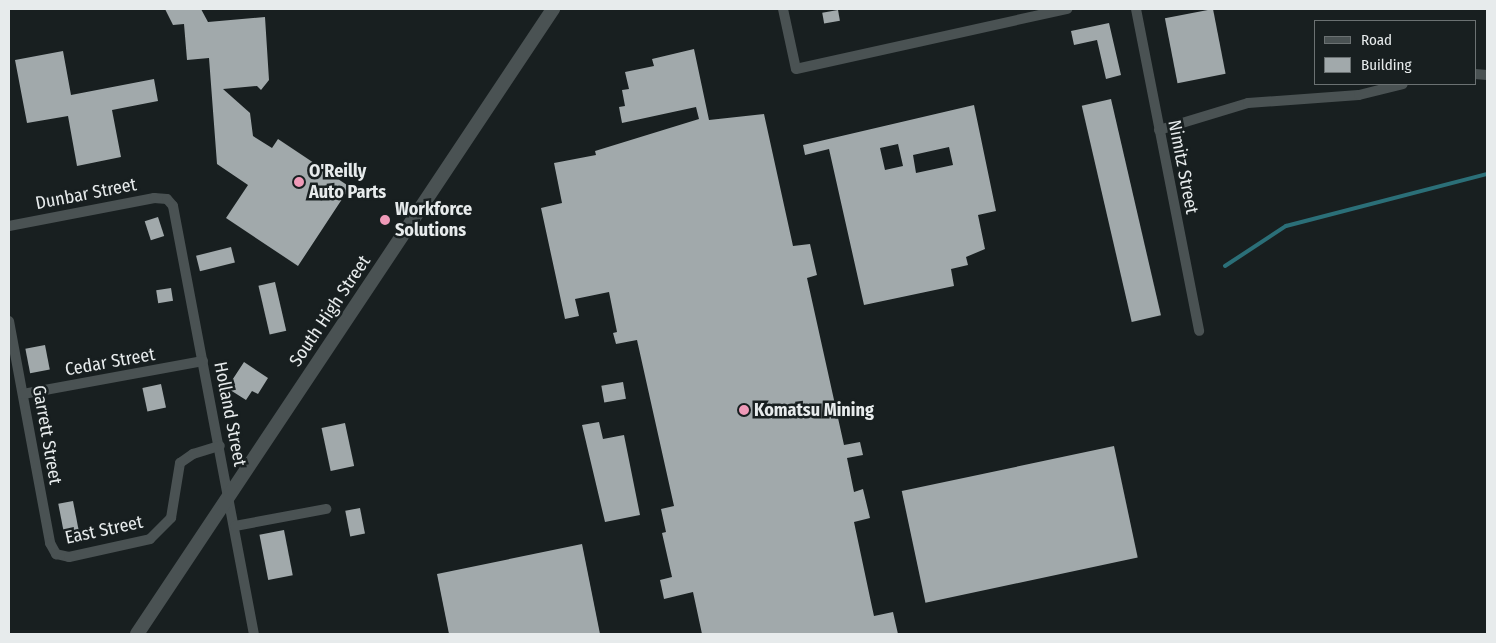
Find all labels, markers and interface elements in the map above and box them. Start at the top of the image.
legend [1314,20,1476,85]
text: Road [1361,31,1392,49]
text: Building [1361,56,1412,74]
street label: Nimitz Street [1163,118,1203,216]
place label: O'Reilly Auto Parts [309,161,386,203]
street label: Dunbar Street [34,174,138,214]
marker: O'Reilly Auto Parts [293,176,305,188]
place label: Workforce Solutions [395,199,472,242]
marker: Workforce Solutions [379,214,391,226]
street label: South High Street [285,251,375,371]
street label: Cedar Street [63,343,157,381]
street label: Holland Street [209,360,251,468]
street label: Garrett Street [28,384,66,486]
place label: Komatsu Mining [754,399,874,421]
marker: Komatsu Mining [738,404,750,416]
street label: East Street [63,511,145,549]

